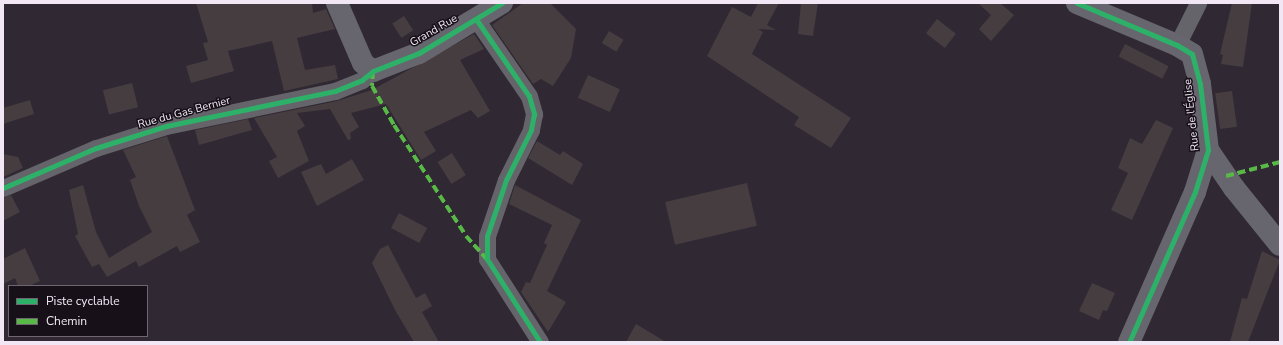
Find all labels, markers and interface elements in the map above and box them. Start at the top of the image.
street label: Grand Rue [408,12,460,50]
street label: Rue de l'Église [1182,78,1202,152]
street label: Rue du Gas Bernier [136,94,232,132]
legend [8,285,148,337]
text: Piste cyclable [46,293,120,309]
text: Chemin [46,313,87,329]

